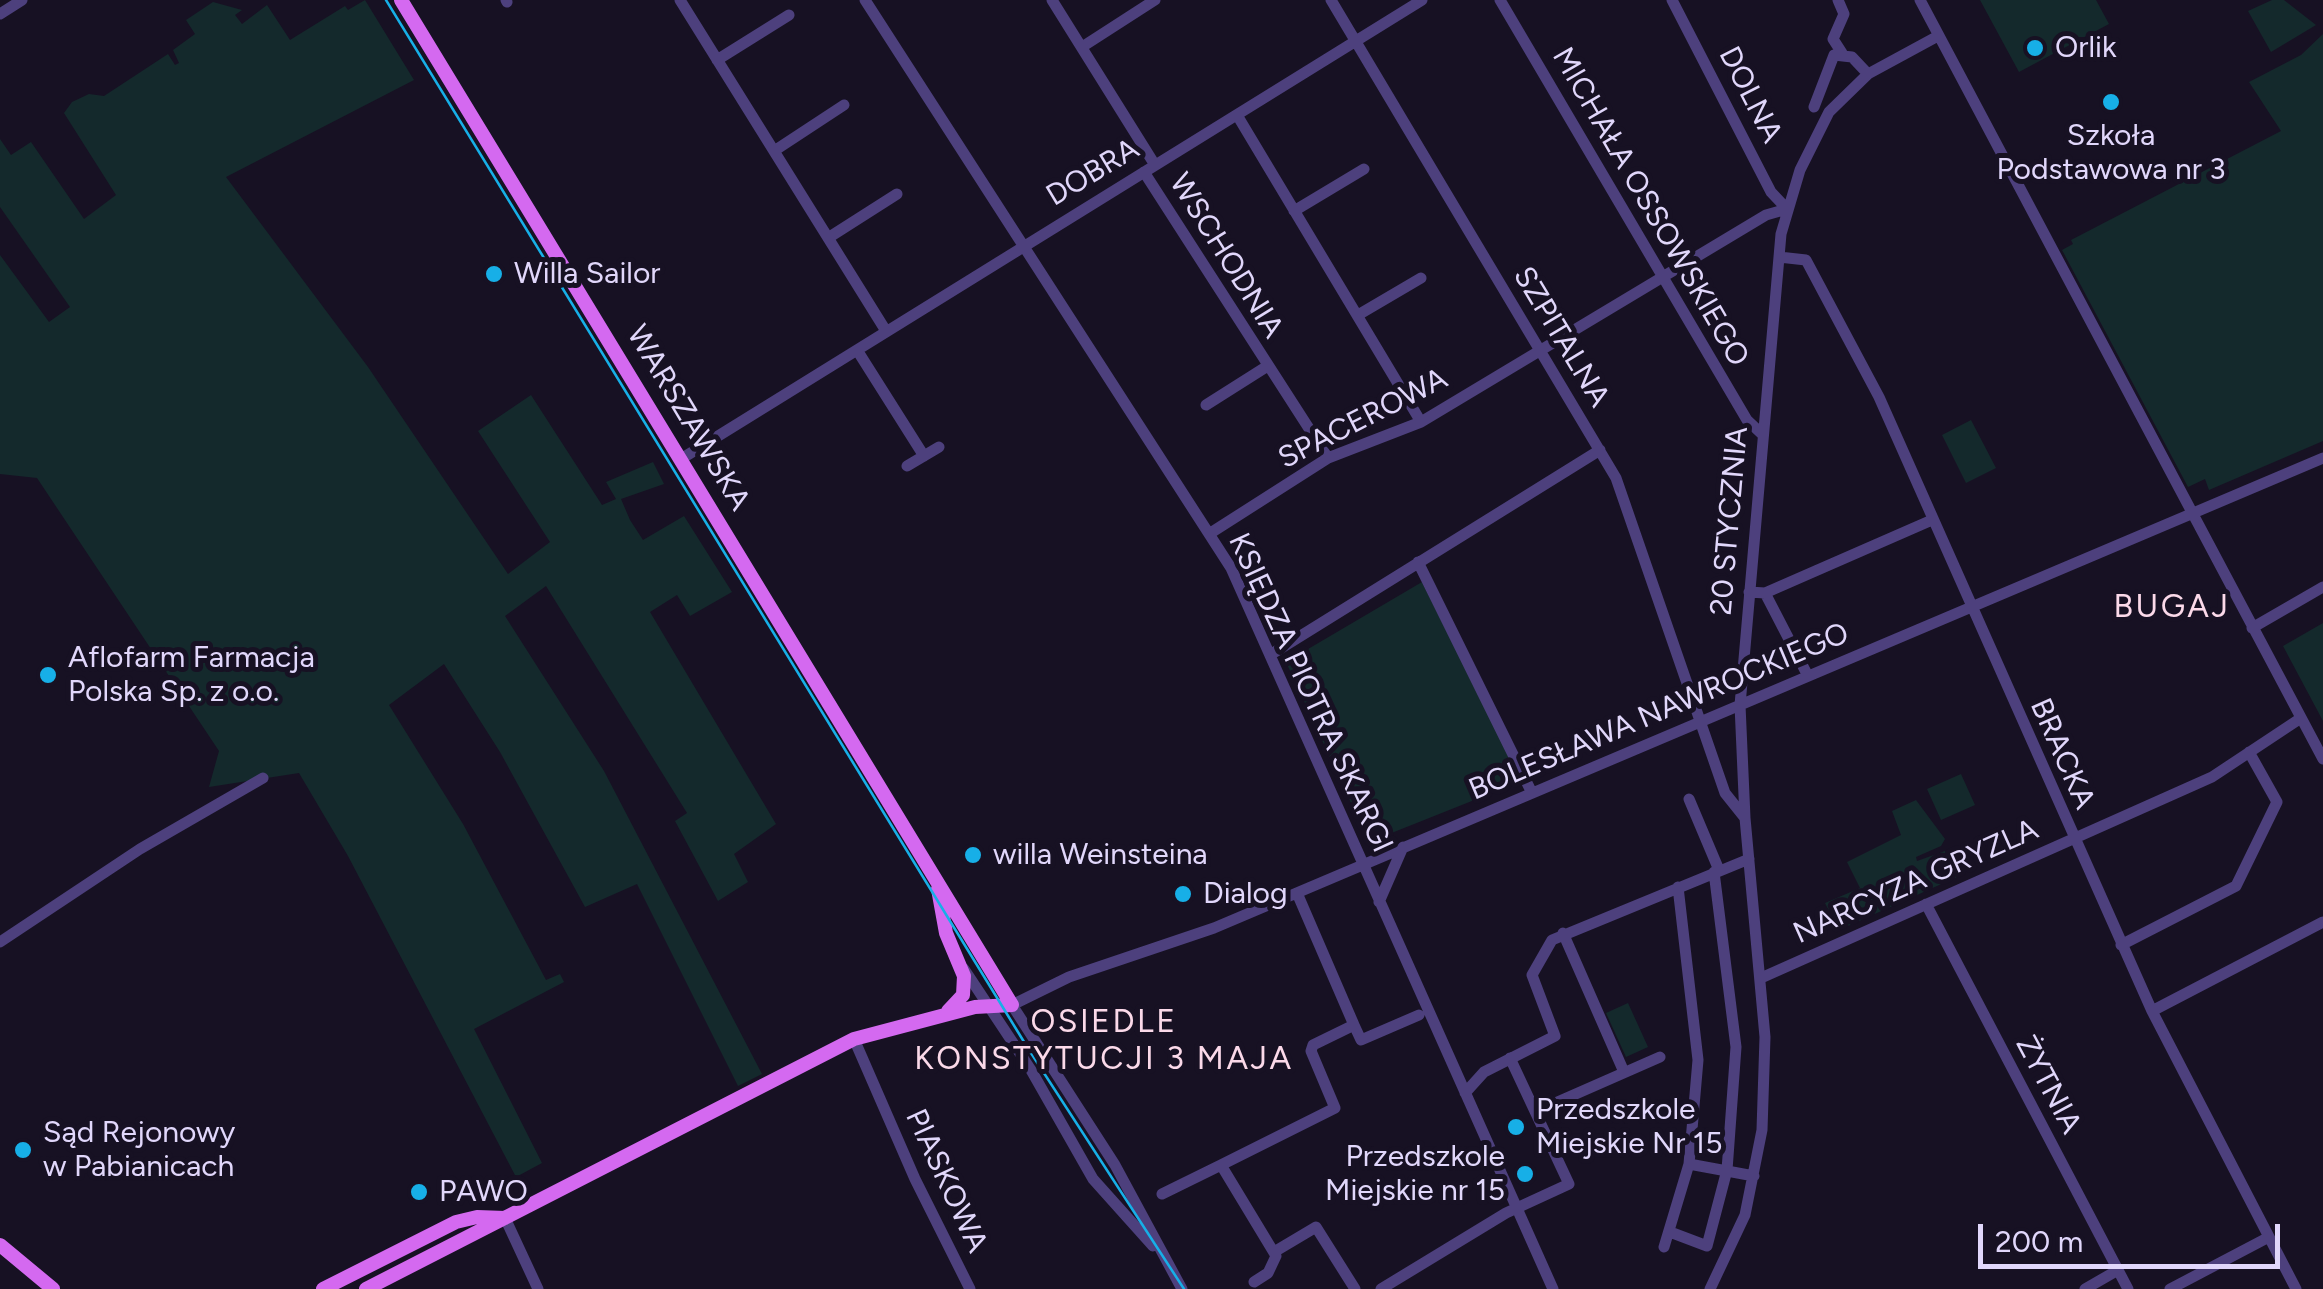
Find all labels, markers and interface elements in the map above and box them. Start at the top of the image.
place label: Orlik [2055,30,2117,66]
marker: Orlik [2024,37,2046,59]
street label: MICHAŁA OSSOWSKIEGO [1544,41,1756,373]
street label: DOLNA [1711,41,1789,149]
marker: Szkoła Podstawowa nr 3 [2100,91,2122,113]
place label: Szkoła Podstawowa nr 3 [1996,118,2226,188]
street label: DOBRA [1040,131,1146,215]
street label: WSCHODNIA [1161,167,1291,345]
place label: Willa Sailor [514,256,660,292]
street label: SZPITALNA [1505,260,1617,414]
marker: Willa Sailor [483,263,505,285]
street label: WARSZAWSKA [619,319,757,517]
street label: SPACEROWA [1273,361,1453,477]
street label: 20 STYCZNIA [1704,425,1756,617]
street label: KSIĘDZA PIOTRA SKARGI [1220,528,1400,858]
district label: BUGAJ [2114,589,2230,627]
street label: BOLESŁAWA NAWROCKIEGO [1464,616,1854,808]
place label: Aflofarm Farmacja Polska Sp. z o.o. [68,640,315,710]
marker: Aflofarm Farmacja Polska Sp. z o.o. [37,664,59,686]
street label: BRACKA [2022,693,2102,815]
street label: NARCYZA GRYZLA [1788,812,2044,952]
place label: willa Weinsteina [993,837,1208,873]
marker: willa Weinsteina [962,844,984,866]
place label: Dialog [1203,876,1288,912]
marker: Dialog [1172,883,1194,905]
district label: OSIEDLE KONSTYTUCJI 3 MAJA [914,1004,1294,1079]
street label: ŻYTNIA [2007,1030,2089,1140]
place label: Przedszkole Miejskie Nr 15 [1536,1092,1722,1162]
street label: PIASKOWA [897,1104,995,1258]
place label: Sąd Rejonowy w Pabianicach [43,1115,235,1186]
marker: Przedszkole Miejskie Nr 15 [1505,1116,1527,1138]
marker: Sąd Rejonowy w Pabianicach [12,1139,34,1161]
place label: Przedszkole Miejskie nr 15 [1325,1139,1505,1210]
marker: Przedszkole Miejskie nr 15 [1514,1163,1536,1185]
place label: PAWO [439,1174,528,1210]
marker: PAWO [408,1181,430,1203]
scale bar [1983,1204,2286,1266]
text: 200 m [1995,1223,2083,1260]

